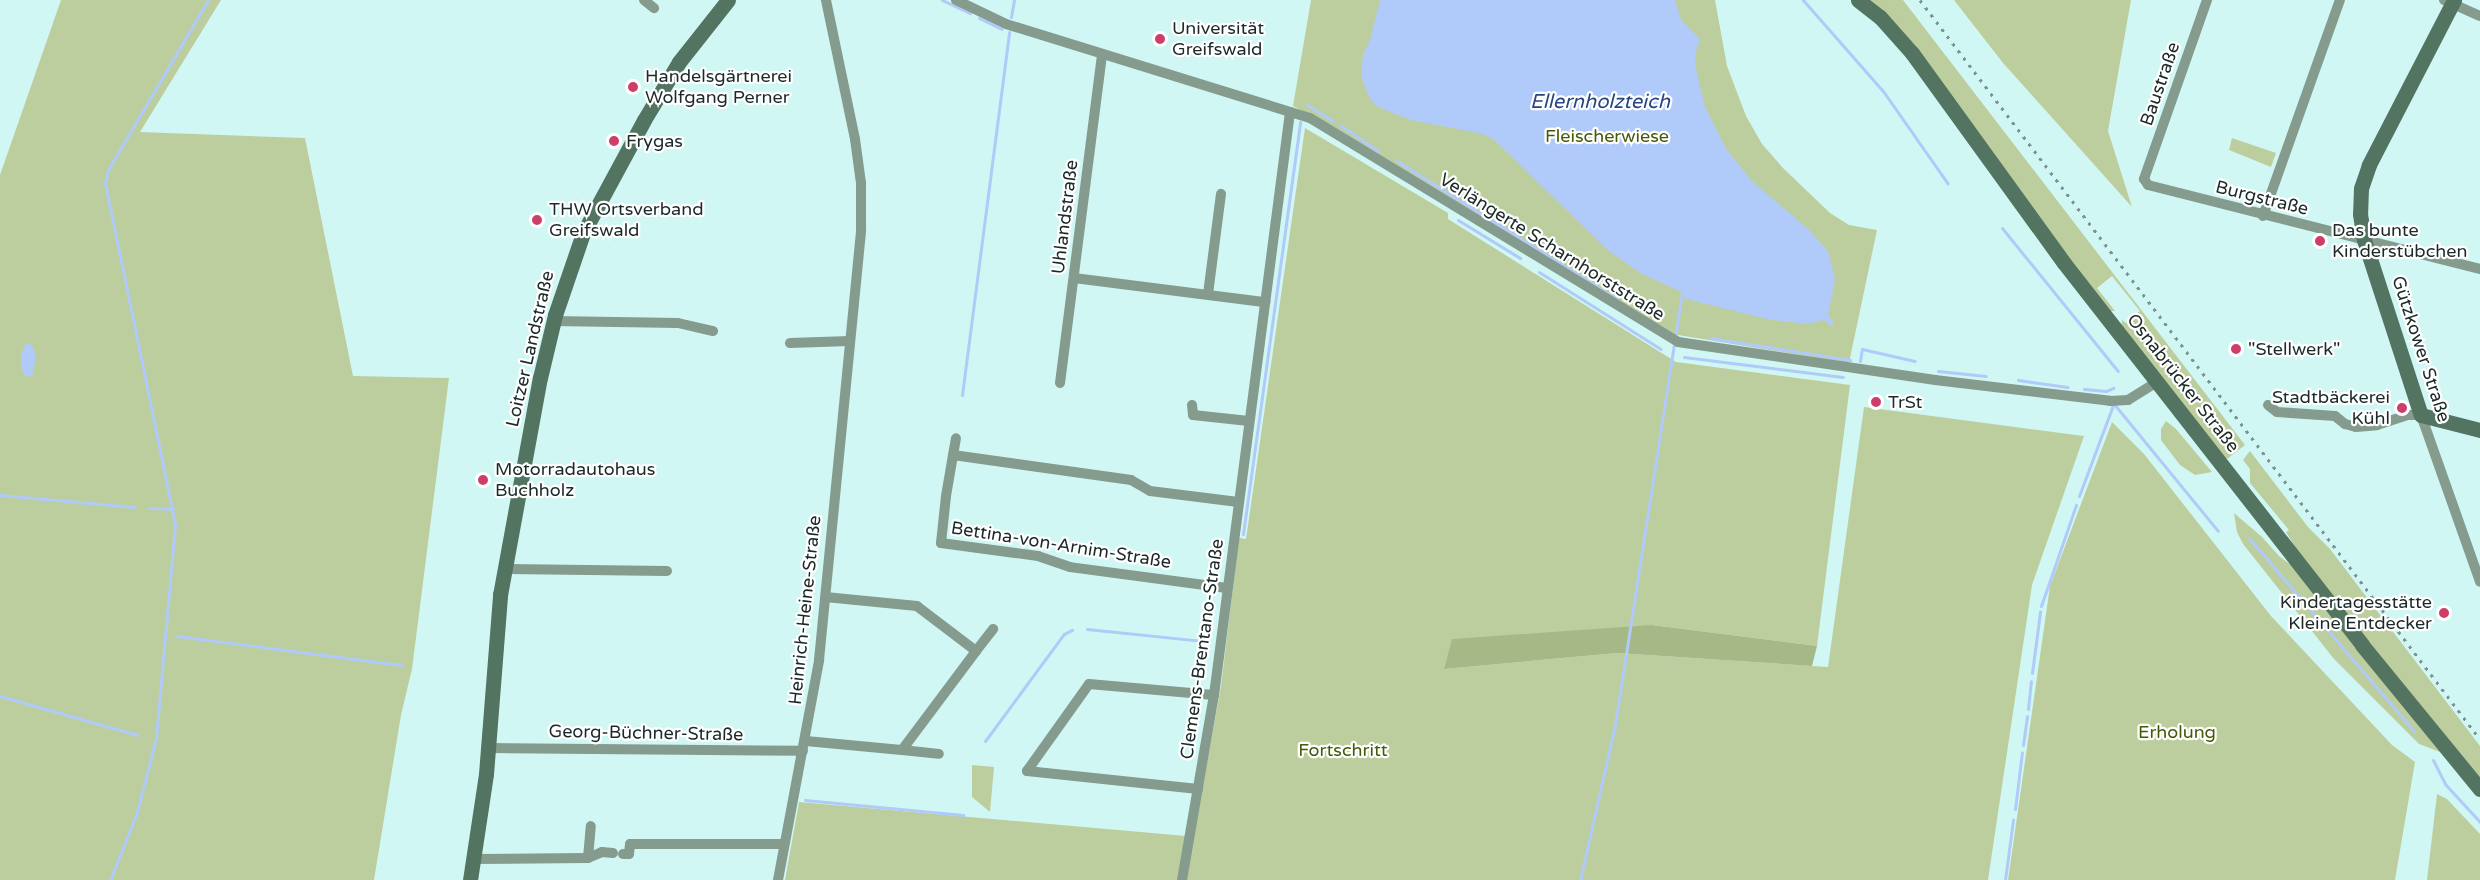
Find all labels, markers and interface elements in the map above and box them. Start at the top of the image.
place label: Universität Greifswald [1172,18,1264,60]
marker: Universität Greifswald [1153,32,1167,46]
street label: Baustraße [2136,39,2184,129]
place label: Handelsgärtnerei Wolfgang Perner [645,66,792,109]
marker: Handelsgärtnerei Wolfgang Perner [626,80,640,94]
water label: Ellernholzteich [1530,90,1670,114]
park label: Fleischerwiese [1545,125,1669,147]
place label: Frygas [626,130,683,152]
marker: Frygas [607,134,621,148]
street label: Uhlandstraße [1047,159,1083,275]
street label: Verlängerte Scharnhorststraße [1435,169,1669,325]
street label: Burgstraße [2213,176,2311,220]
place label: THW Ortsverband Greifswald [549,199,704,242]
marker: THW Ortsverband Greifswald [530,213,544,227]
place label: Das bunte Kinderstübchen [2332,220,2467,262]
marker: Das bunte Kinderstübchen [2313,234,2327,248]
street label: Loitzer Landstraße [502,269,558,429]
street label: Gützkower Straße [2387,273,2455,425]
street label: Osnabrücker Straße [2122,309,2244,457]
place label: "Stellwerk" [2248,338,2340,360]
marker: "Stellwerk" [2229,342,2243,356]
place label: Stadtbäckerei Kühl [2272,387,2390,430]
place label: TrSt [1888,391,1922,413]
marker: TrSt [1869,395,1883,409]
marker: Stadtbäckerei Kühl [2395,401,2409,415]
place label: Motorradautohaus Buchholz [495,459,655,502]
marker: Motorradautohaus Buchholz [476,473,490,487]
street label: Heinrich-Heine-Straße [784,514,826,706]
street label: Bettina-von-Arnim-Straße [949,517,1173,573]
street label: Clemens-Brentano-Straße [1176,537,1228,761]
place label: Kindertagesstätte Kleine Entdecker [2280,592,2432,634]
marker: Kindertagesstätte Kleine Entdecker [2437,606,2451,620]
street label: Georg-Büchner-Straße [548,721,744,745]
park label: Erholung [2138,721,2216,743]
park label: Fortschritt [1298,739,1388,761]

